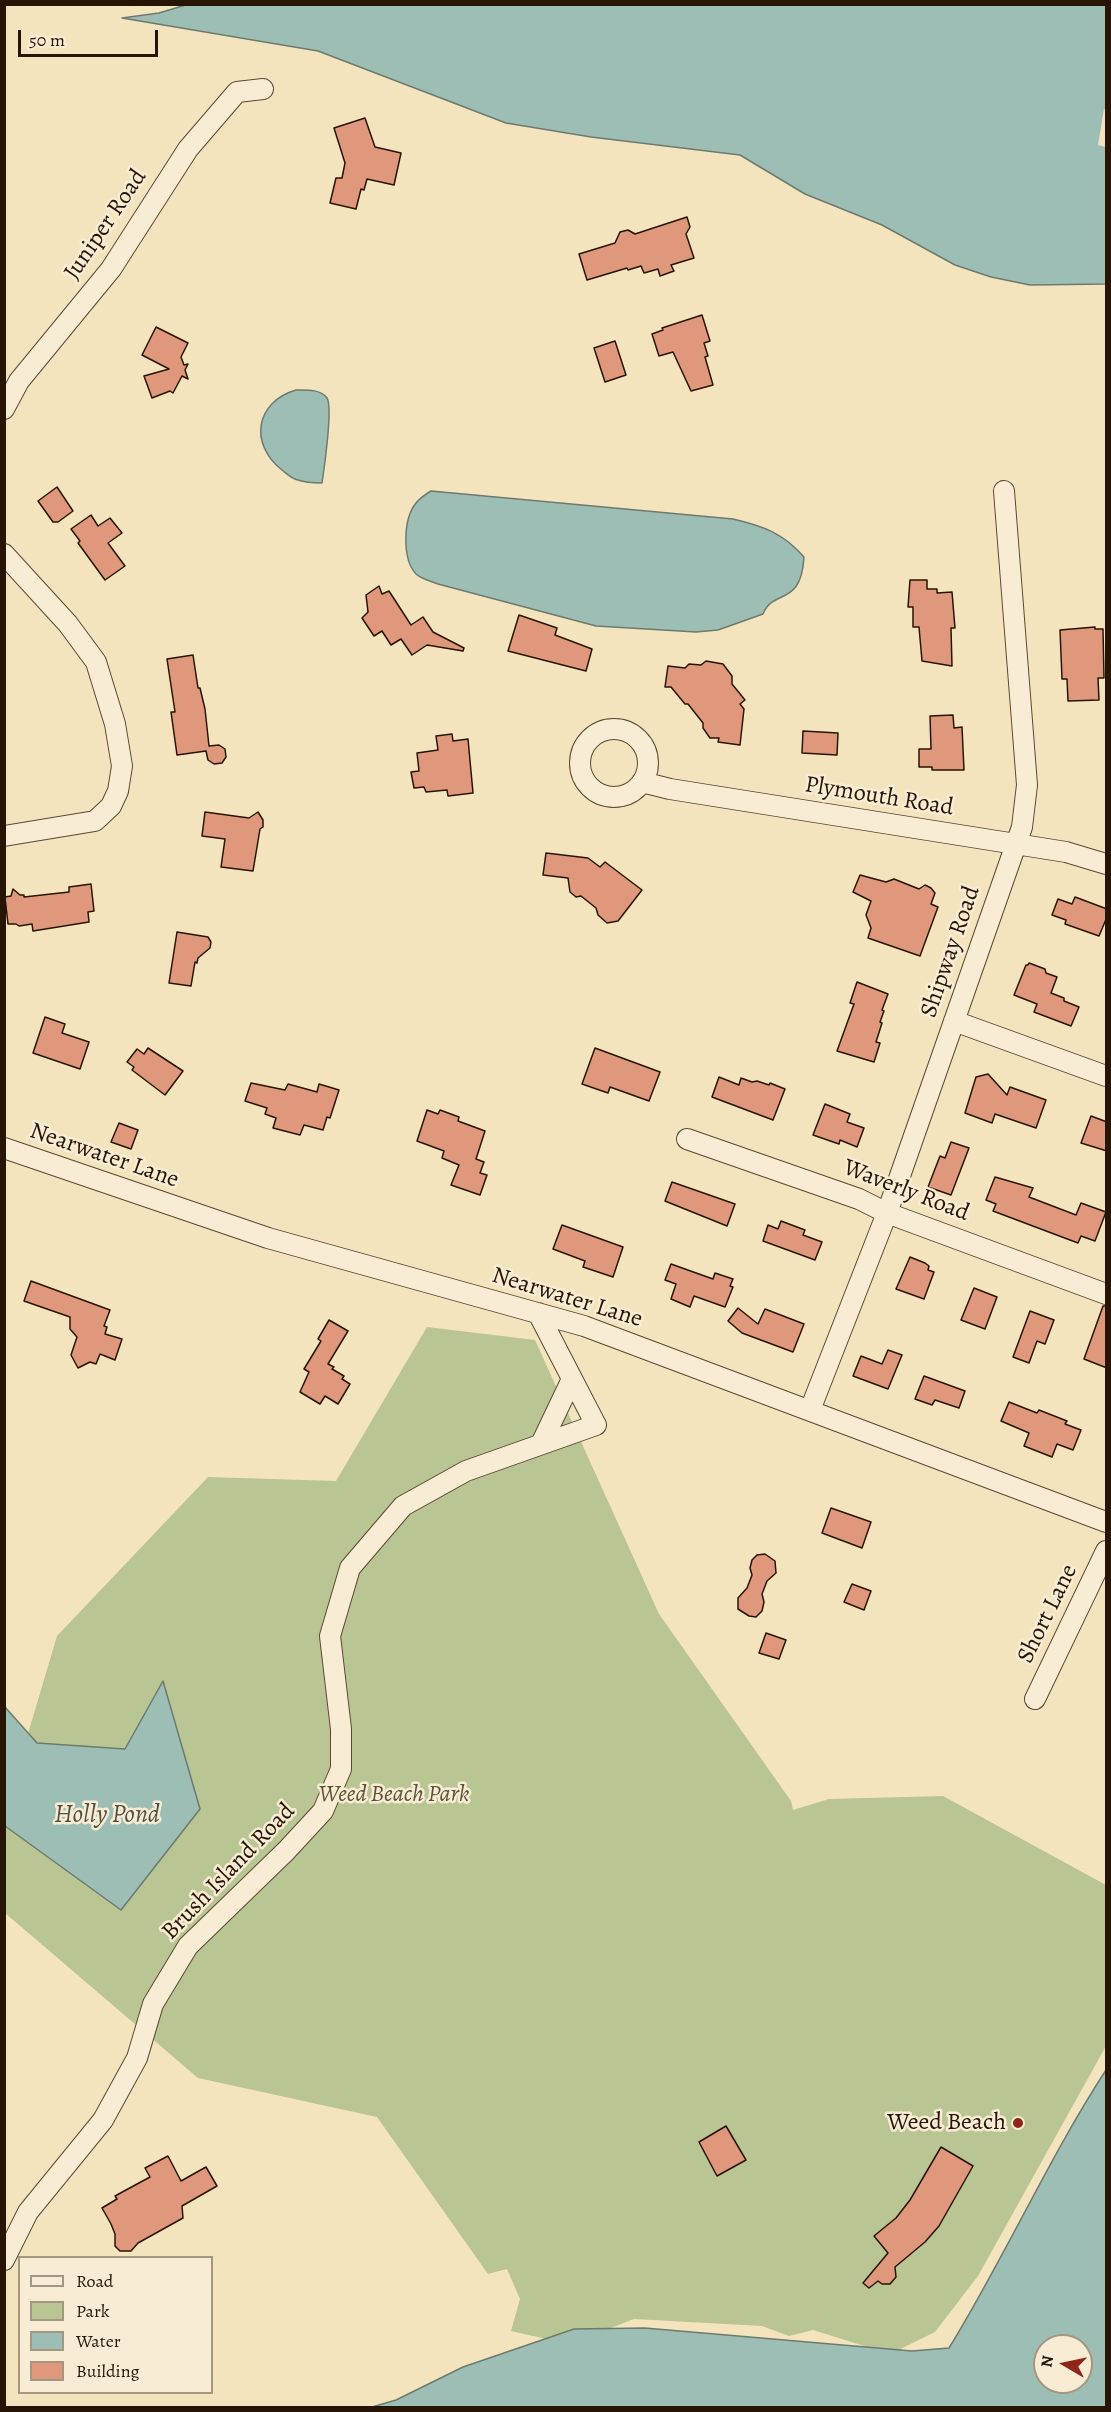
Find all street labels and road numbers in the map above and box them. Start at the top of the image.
street label: Juniper Road [58,164,154,286]
street label: Plymouth Road [803,771,955,823]
street label: Shipway Road [915,883,987,1021]
street label: Nearwater Lane [26,1117,182,1195]
street label: Waverly Road [839,1154,973,1228]
street label: Nearwater Lane [488,1261,646,1335]
street label: Short Lane [1012,1560,1084,1668]
street label: Brush Island Road [156,1798,302,1946]

